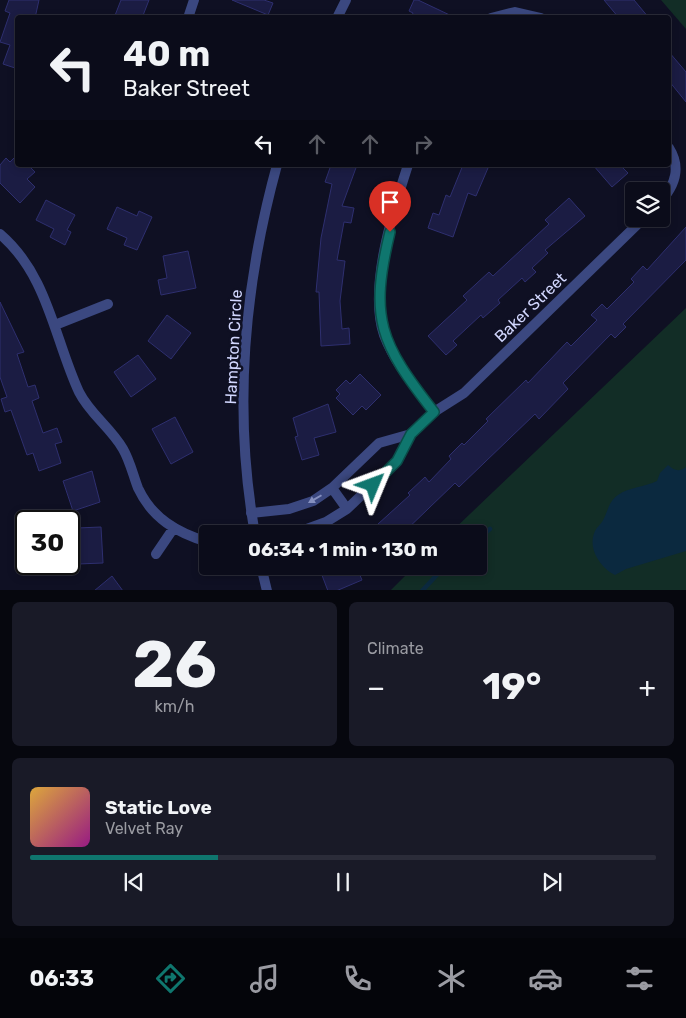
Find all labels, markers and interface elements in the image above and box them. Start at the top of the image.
text: 40 m [123,33,210,75]
icon: left [40,35,105,100]
text: Baker Street [123,75,250,102]
icon: left [250,130,278,158]
icon: ahead [303,130,331,158]
icon: ahead [356,130,384,158]
icon: right [409,130,437,158]
pin [369,181,411,232]
map controls [625,182,670,227]
button: layers [625,182,670,227]
icon: arrive [376,188,404,216]
street label: Baker Street [491,268,570,346]
street label: Hampton Circle [221,289,246,405]
position arrow [346,458,398,510]
one-way arrow [309,495,322,504]
speed limit sign: 30 [15,510,80,575]
text: 06:34 · 1 min · 130 m [248,538,438,561]
text: 26 [132,626,217,703]
text: Climate [367,639,424,658]
text: 19° [482,663,541,709]
text: − [367,671,385,704]
text: + [639,671,656,704]
text: km/h [155,697,194,716]
text: Static Love [105,796,212,819]
text: Velvet Ray [105,819,183,838]
icon: previous [120,868,148,896]
icon: pause [329,868,357,896]
icon: next [538,868,566,896]
icon: directions [153,961,188,996]
icon: music [247,961,282,996]
icon: phone [340,961,375,996]
icon: climate [434,961,469,996]
icon: car [528,961,563,996]
icon: filters [622,961,657,996]
text: 06:33 [29,965,94,992]

